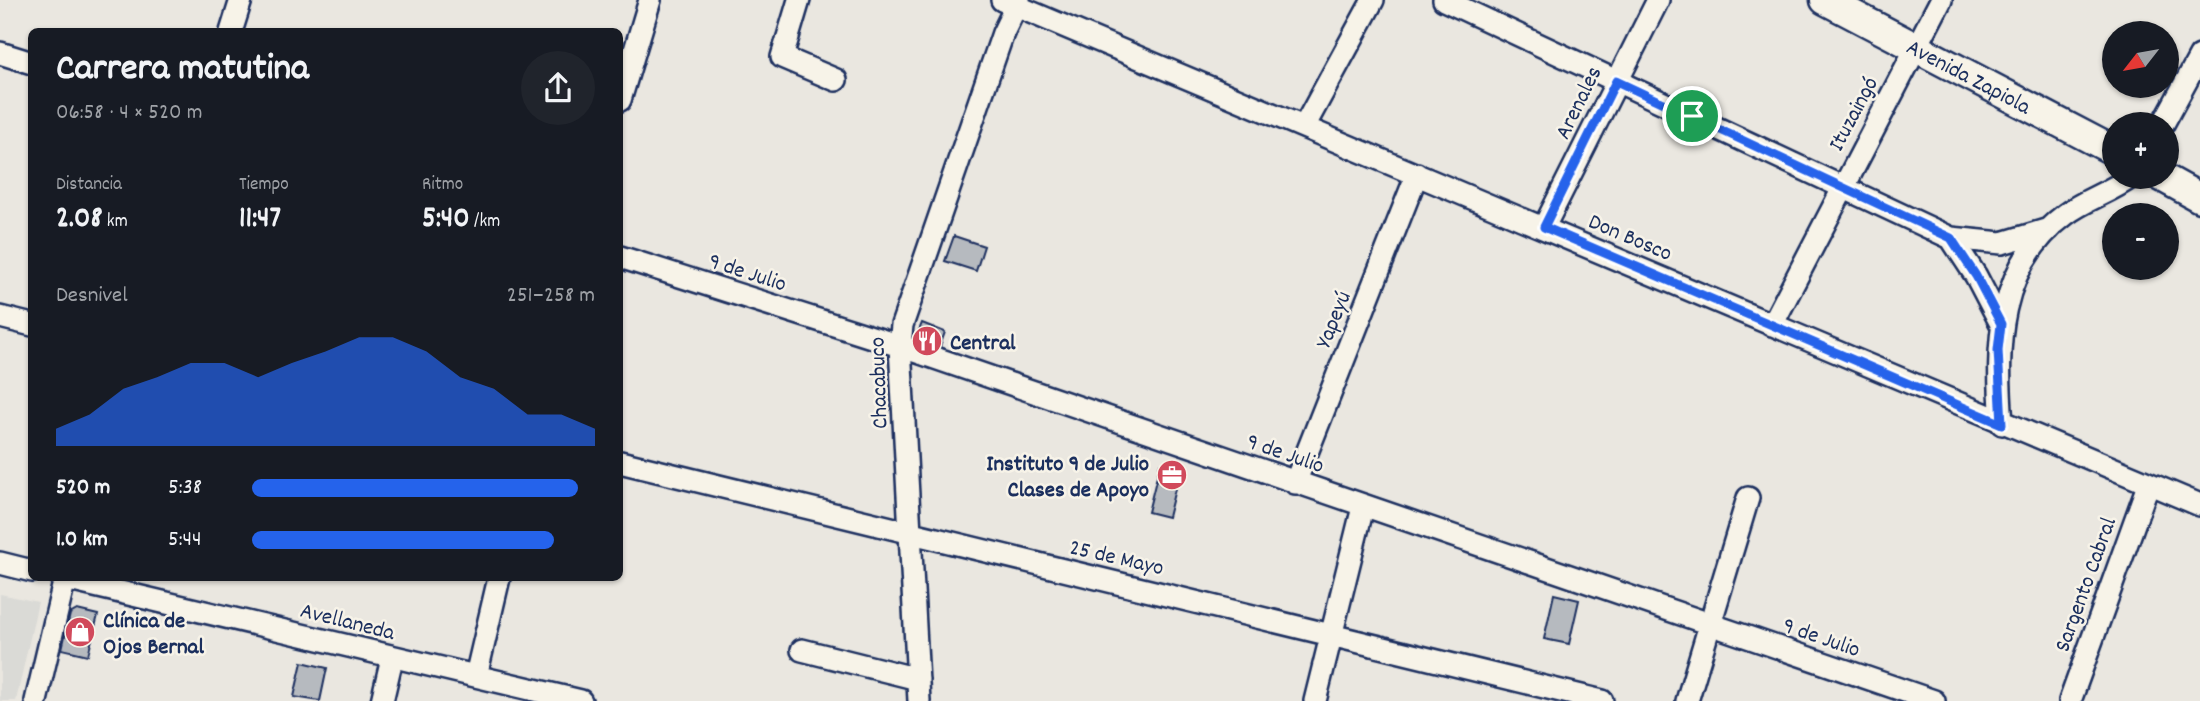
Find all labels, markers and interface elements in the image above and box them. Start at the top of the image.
north arrow [2102,21,2179,98]
map controls [2102,21,2179,280]
street label: Avenida Zapiola [1900,32,2037,125]
text: Carrera matutina [56,43,309,98]
button: share [521,51,595,125]
street label: Arenales [1548,61,1612,146]
street label: Ituzaingó [1822,71,1888,158]
pin [1662,86,1722,146]
text: 06:58 · 4 × 520 m [56,97,203,130]
icon: arrive [1673,97,1711,135]
button: + [2102,112,2179,189]
text: Distancia [56,172,122,199]
text: Tiempo [239,172,289,199]
text: Ritmo [422,172,463,199]
text: 2.08 [56,199,102,242]
text: 11:47 [239,199,281,242]
text: 5:40 [422,199,470,242]
button: − [2102,203,2179,280]
street label: Don Bosco [1583,207,1677,272]
text: km [102,209,128,236]
text: /km [470,209,500,236]
street label: 9 de Julio [704,246,790,302]
text: Desnivel [56,280,128,313]
text: 251–258 m [507,280,595,313]
street label: Yapeyú [1309,287,1362,354]
restaurant icon: Central [910,324,944,358]
place label: Central [950,328,1016,361]
street label: Chacabuco [862,336,899,429]
street label: 9 de Julio [1242,427,1328,484]
place label: Instituto 9 de Julio Clases de Apoyo [986,449,1149,508]
office icon: Instituto 9 de Julio Clases de Apoyo [1155,458,1189,492]
text: 520 m [56,472,110,505]
text: 5:38 [168,472,202,505]
street label: Sargento Cabral [2048,513,2127,657]
text: 1.0 km [56,524,108,557]
text: 5:44 [168,524,202,557]
street label: 25 de Mayo [1066,533,1167,586]
street label: Avellaneda [296,596,399,651]
place label: Clínica de Ojos Bernal [103,606,204,665]
street label: 9 de Julio [1778,611,1864,668]
shop icon: Clínica de Ojos Bernal [63,615,97,649]

